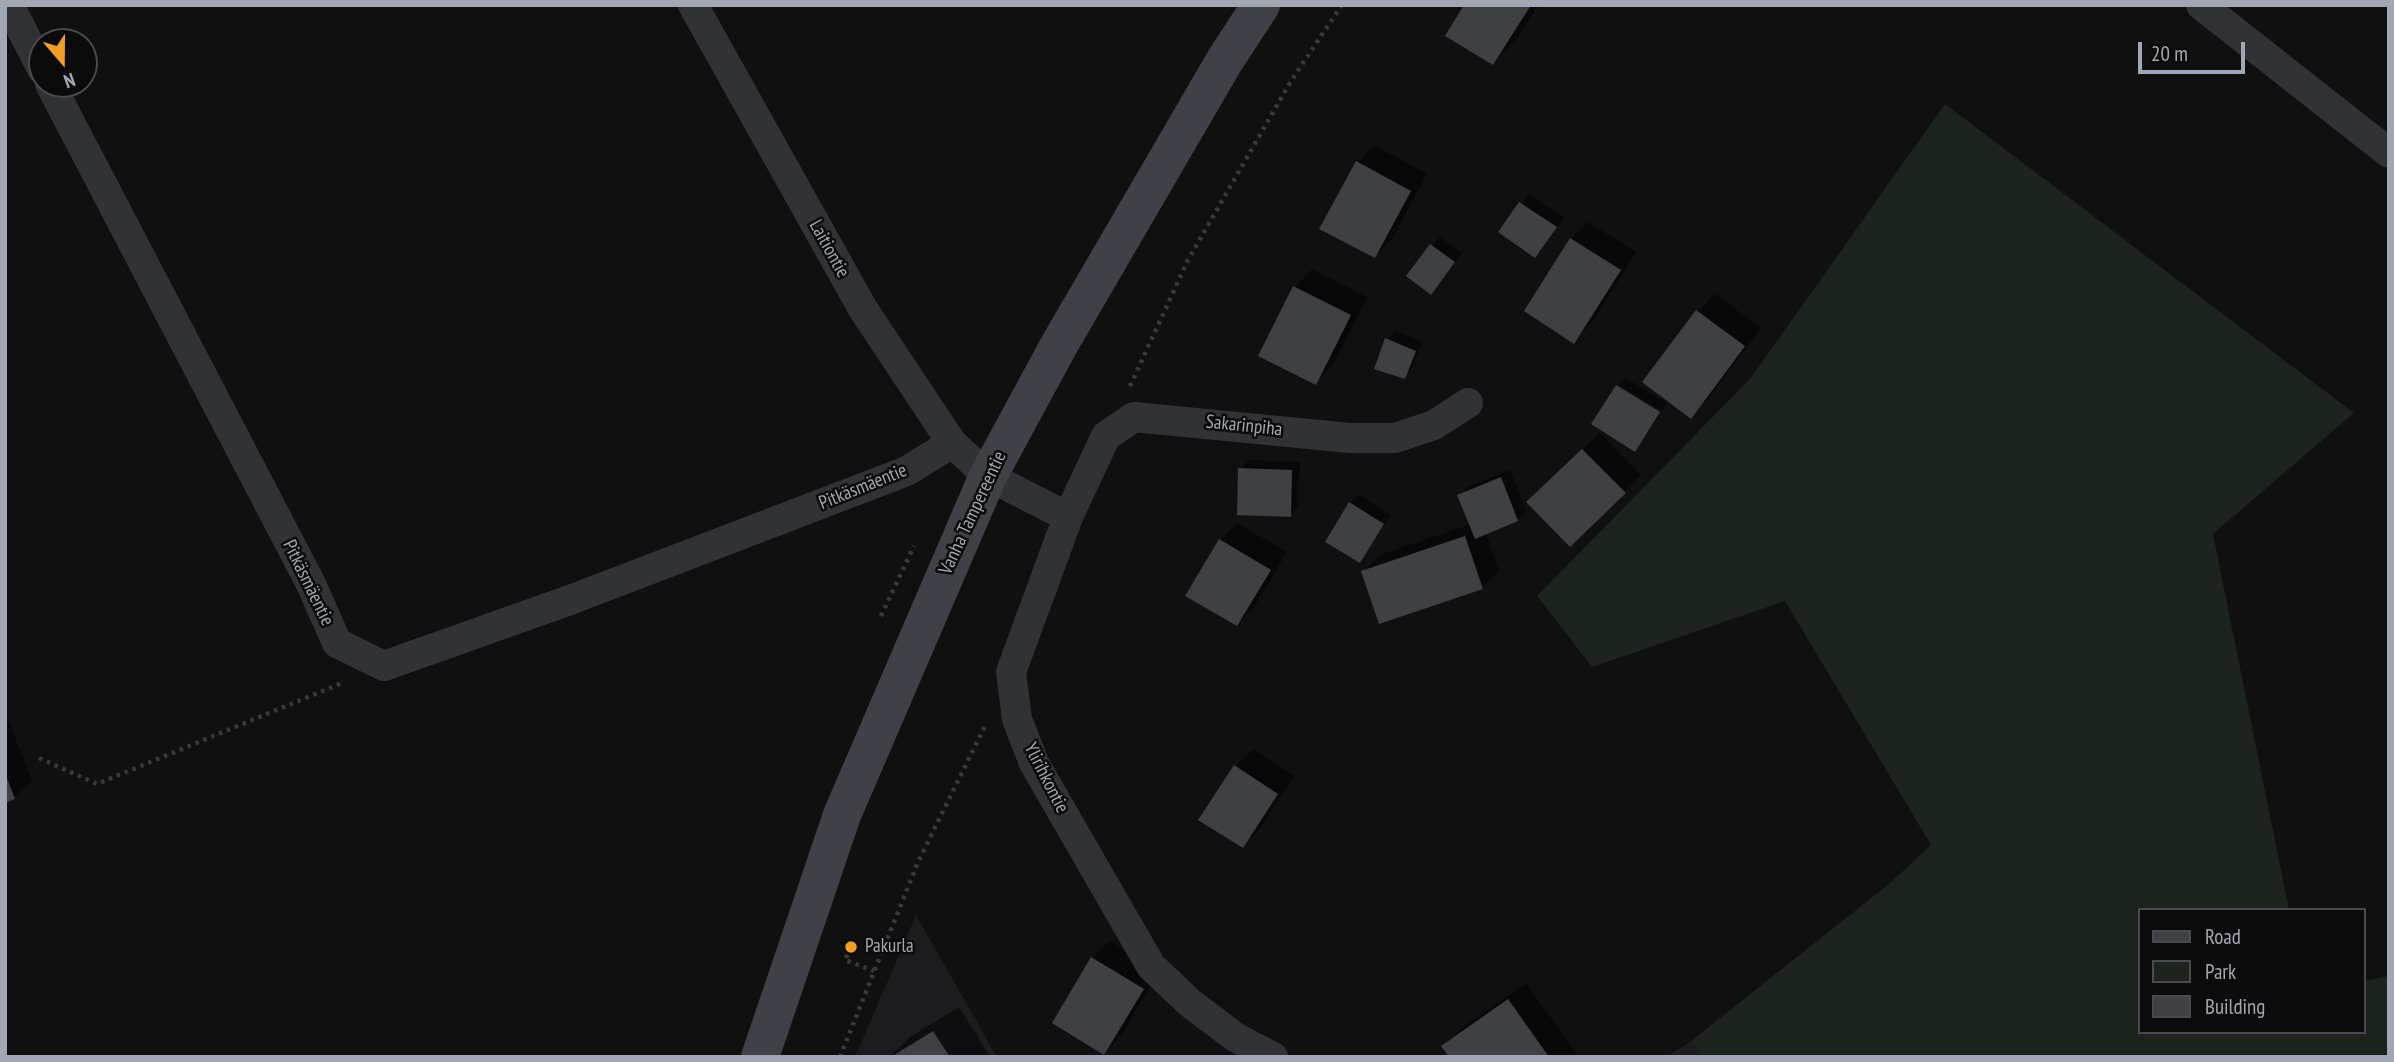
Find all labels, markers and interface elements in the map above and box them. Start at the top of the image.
north arrow [28,28,98,98]
scale bar [2142,28,2249,72]
text: 20 m [2151,40,2188,67]
text: N [61,68,78,94]
street label: Laitiontie [804,216,854,282]
street label: Sakarinpiha [1205,411,1283,441]
street label: Vanha Tampereentie [935,448,1011,578]
street label: Pitkäsmäentie [816,459,910,515]
street label: Pitkäsmäentie [277,536,339,630]
street label: Ylirihkontie [1019,739,1073,817]
legend [2138,908,2366,1034]
text: Road [2205,923,2241,950]
place label: Pakurla [865,936,914,958]
marker: Pakurla [843,939,859,955]
text: Park [2205,958,2236,985]
text: Building [2205,993,2265,1020]

